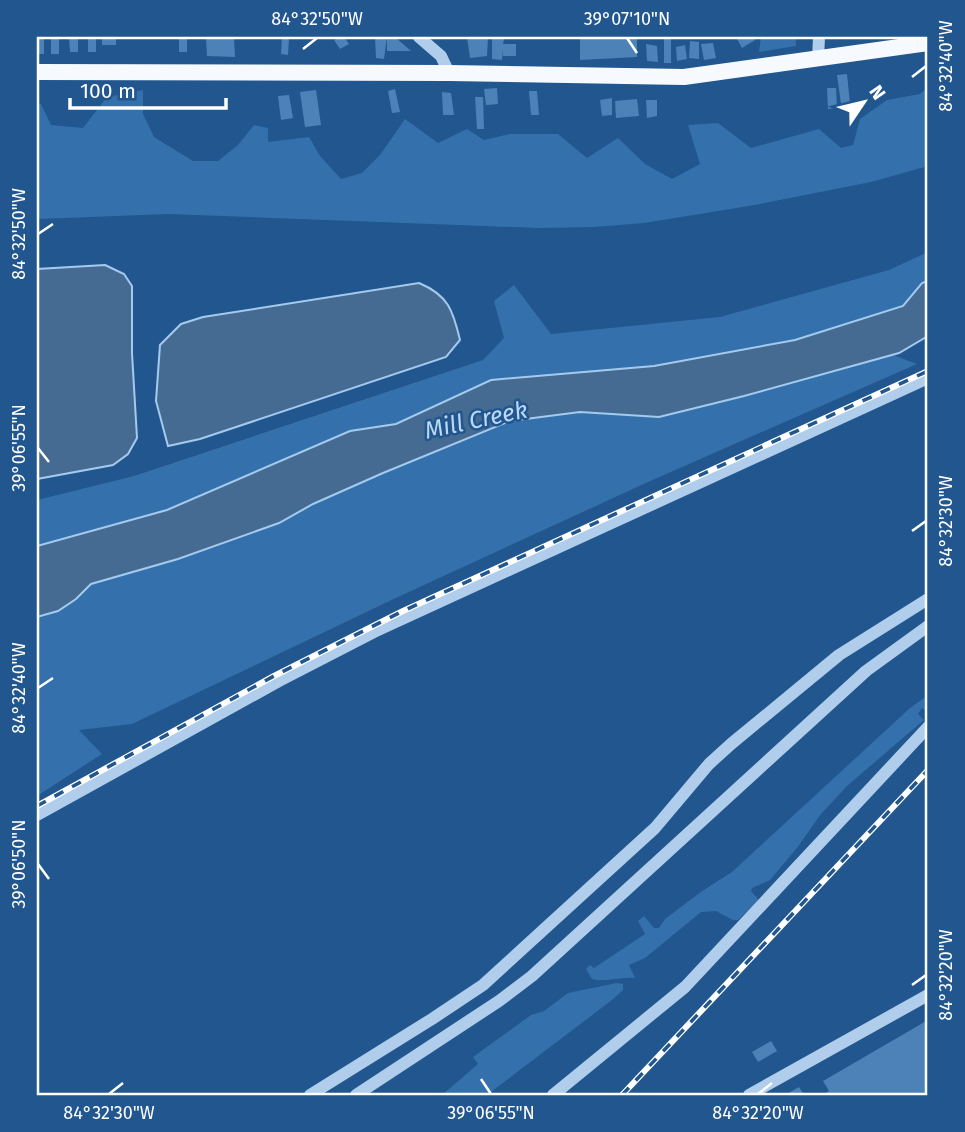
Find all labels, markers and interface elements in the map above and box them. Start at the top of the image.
text: 84°32'50"W [271,8,363,30]
text: 39°07'10"N [584,8,670,30]
text: 84°32'40"W [935,20,957,112]
scale bar [70,66,226,110]
north arrow [828,66,898,136]
text: 100 m [80,78,136,104]
text: N [864,81,891,104]
text: 84°32'50"W [8,188,30,280]
water label: Mill Creek [422,395,530,445]
text: 39°06'55"N [8,404,30,492]
text: 84°32'30"W [935,475,957,567]
text: 84°32'40"W [8,642,30,734]
text: 39°06'50"N [8,819,30,909]
text: 84°32'20"W [935,929,957,1021]
text: 84°32'30"W [63,1102,155,1124]
text: 39°06'55"N [447,1102,535,1124]
text: 84°32'20"W [712,1102,804,1124]

